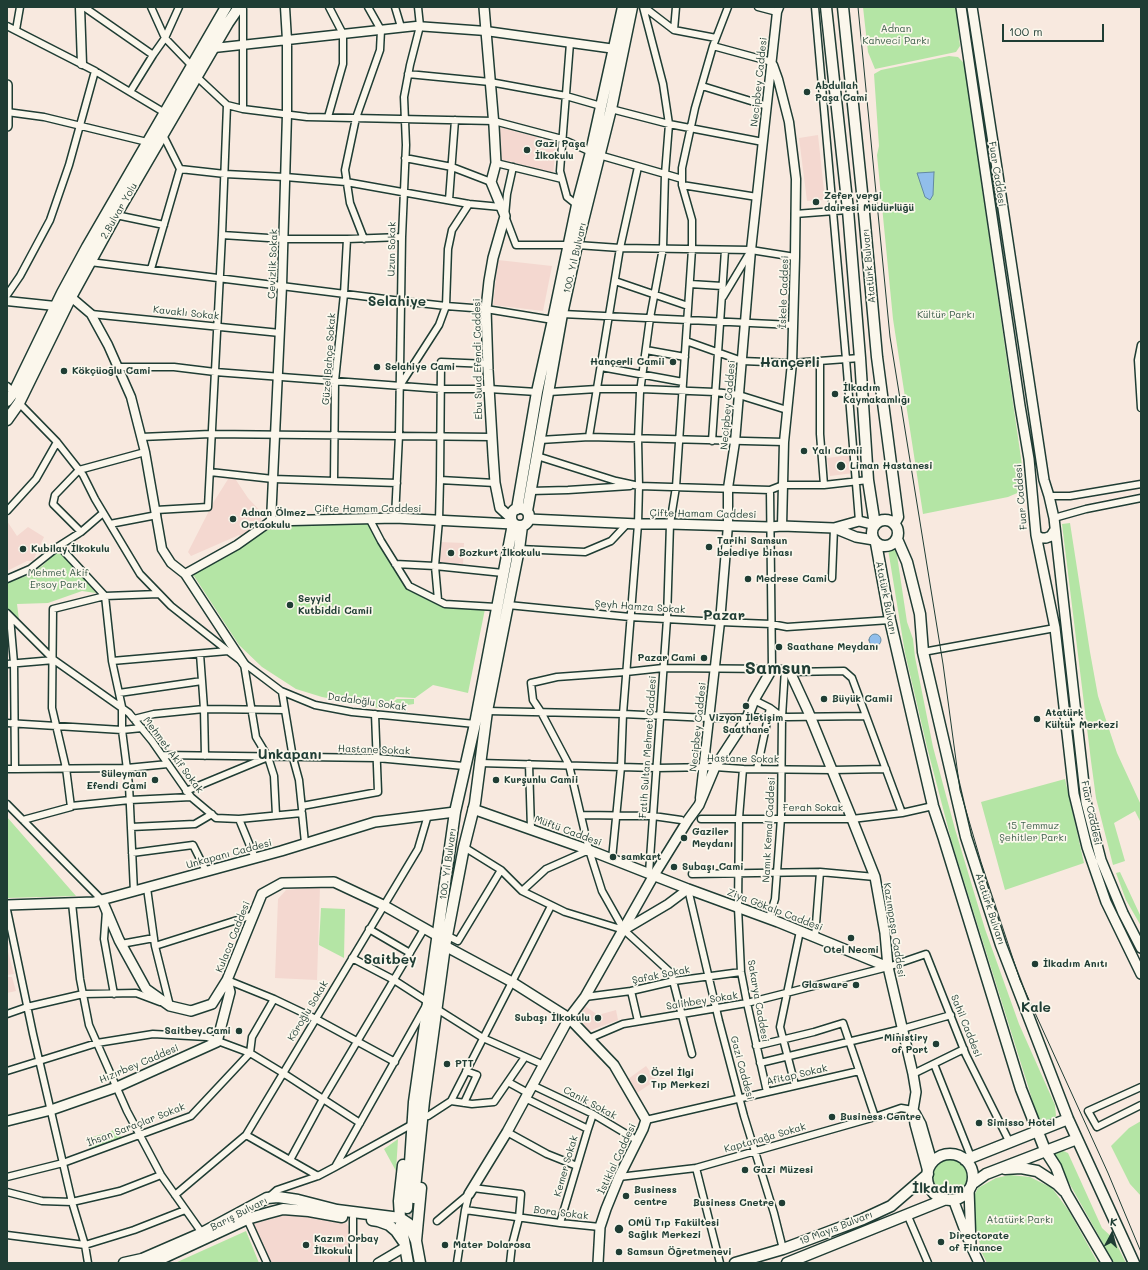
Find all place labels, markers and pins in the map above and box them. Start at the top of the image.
place label: Abdullah Paşa Cami [815,80,868,104]
marker: Abdullah Paşa Cami [802,87,812,97]
place label: Gazi Paşa İlkokulu [535,138,586,162]
marker: Gazi Paşa İlkokulu [522,145,532,155]
place label: Zefer vergi dairesi Müdürlüğü [824,190,914,214]
marker: Zefer vergi dairesi Müdürlüğü [811,197,821,207]
place label: Hançerli Camii [590,356,665,368]
marker: Hançerli Camii [668,357,678,367]
place label: Selahiye Cami [385,361,455,373]
marker: Selahiye Cami [372,362,382,372]
place label: Kökçüoğlu Cami [72,365,151,377]
marker: Kökçüoğlu Cami [59,366,69,376]
place label: İlkadım Kaymakamlığı [843,382,910,406]
marker: İlkadım Kaymakamlığı [830,389,840,399]
place label: Yalı Camii [812,445,863,457]
marker: Yalı Camii [799,446,809,456]
marker: Liman Hastanesi [835,460,847,472]
place label: Liman Hastanesi [850,460,933,472]
place label: Adnan Ölmez Ortaokulu [241,507,306,530]
marker: Adnan Ölmez Ortaokulu [228,514,238,524]
place label: Tarihi Samsun belediye binası [717,535,793,558]
marker: Tarihi Samsun belediye binası [704,542,714,552]
place label: Kubilay İlkokulu [31,543,110,555]
marker: Kubilay İlkokulu [18,544,28,554]
place label: Bozkurt İlkokulu [459,547,541,559]
marker: Bozkurt İlkokulu [446,548,456,558]
place label: Medrese Cami [756,573,827,585]
marker: Medrese Cami [743,574,753,584]
place label: Seyyid Kutbiddi Camii [298,593,372,616]
marker: Seyyid Kutbiddi Camii [285,600,295,610]
place label: Saathane Meydanı [787,641,878,653]
marker: Saathane Meydanı [774,642,784,652]
place label: Pazar Cami [638,652,696,664]
marker: Pazar Cami [699,653,709,663]
place label: Büyük Camii [832,693,893,705]
marker: Büyük Camii [819,694,829,704]
marker: Vizyon İletişim Saathane [741,701,751,711]
place label: Atatürk Kültür Merkezi [1045,707,1119,730]
place label: Vizyon İletişim Saathane [709,712,783,736]
marker: Atatürk Kültür Merkezi [1032,714,1042,724]
place label: Süleyman Efendi Cami [86,768,147,792]
place label: Kurşunlu Camii [504,774,578,786]
marker: Süleyman Efendi Cami [150,775,160,785]
marker: Kurşunlu Camii [491,775,501,785]
place label: Gaziler Meydanı [692,826,733,850]
marker: Gaziler Meydanı [679,833,689,843]
place label: samkart [621,851,661,863]
marker: samkart [608,852,618,862]
place label: Subaşı Cami [682,861,744,873]
marker: Subaşı Cami [669,862,679,872]
marker: Otel Necmi [846,933,856,943]
place label: Otel Necmi [823,944,879,956]
place label: İlkadım Anıtı [1043,958,1108,970]
marker: İlkadım Anıtı [1030,959,1040,969]
place label: Glasware [801,979,848,991]
marker: Glasware [851,980,861,990]
place label: Subaşı İlkokulu [515,1012,590,1024]
marker: Subaşı İlkokulu [593,1013,603,1023]
place label: Saitbey Cami [165,1025,231,1037]
marker: Saitbey Cami [234,1026,244,1036]
place label: Ministiry of Port [884,1032,928,1056]
marker: Ministiry of Port [931,1039,941,1049]
place label: PTT [455,1058,474,1070]
marker: PTT [442,1059,452,1069]
place label: Özel İlgi Tıp Merkezi [651,1067,710,1090]
marker: Özel İlgi Tıp Merkezi [636,1073,648,1085]
place label: Business Centre [840,1111,921,1123]
marker: Business Centre [827,1112,837,1122]
place label: Simisso Hotel [987,1117,1055,1129]
marker: Simisso Hotel [974,1118,984,1128]
place label: Gazi Müzesi [753,1164,813,1176]
marker: Gazi Müzesi [740,1165,750,1175]
place label: Business centre [634,1184,677,1208]
marker: Business centre [621,1191,631,1201]
place label: Business Cnetre [693,1197,774,1209]
marker: Business Cnetre [777,1198,787,1208]
place label: OMÜ Tıp Fakültesi Sağlık Merkezi [628,1217,719,1240]
marker: OMÜ Tıp Fakültesi Sağlık Merkezi [613,1223,625,1235]
place label: Directorate of Finance [949,1230,1009,1254]
place label: Kazım Orbay İlkokulu [314,1233,379,1256]
marker: Directorate of Finance [936,1237,946,1247]
place label: Mater Dolarosa [453,1239,531,1251]
marker: Kazım Orbay İlkokulu [301,1240,311,1250]
marker: Mater Dolarosa [440,1240,450,1250]
place label: Samsun Öğretmenevi [627,1246,732,1258]
marker: Samsun Öğretmenevi [614,1247,624,1257]

